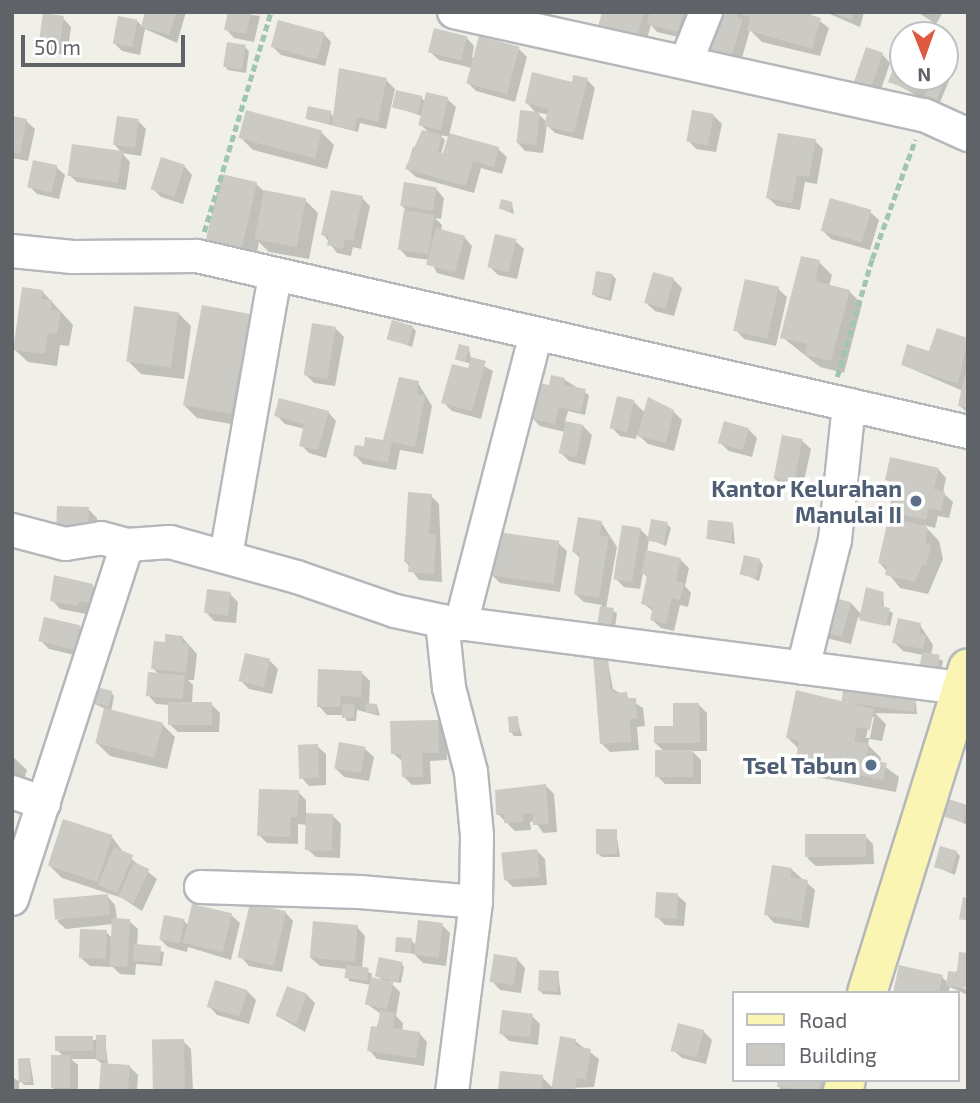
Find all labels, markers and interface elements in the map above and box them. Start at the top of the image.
scale bar [24,21,189,65]
north arrow [889,21,959,91]
text: 50 m [34,34,81,59]
text: N [917,64,931,87]
place label: Kantor Kelurahan Manulai II [711,474,902,528]
marker: Kantor Kelurahan Manulai II [908,493,924,509]
place label: Tsel Tabun [742,751,857,779]
marker: Tsel Tabun [863,757,879,773]
legend [732,991,959,1082]
text: Road [799,1007,847,1032]
text: Building [799,1042,877,1067]

